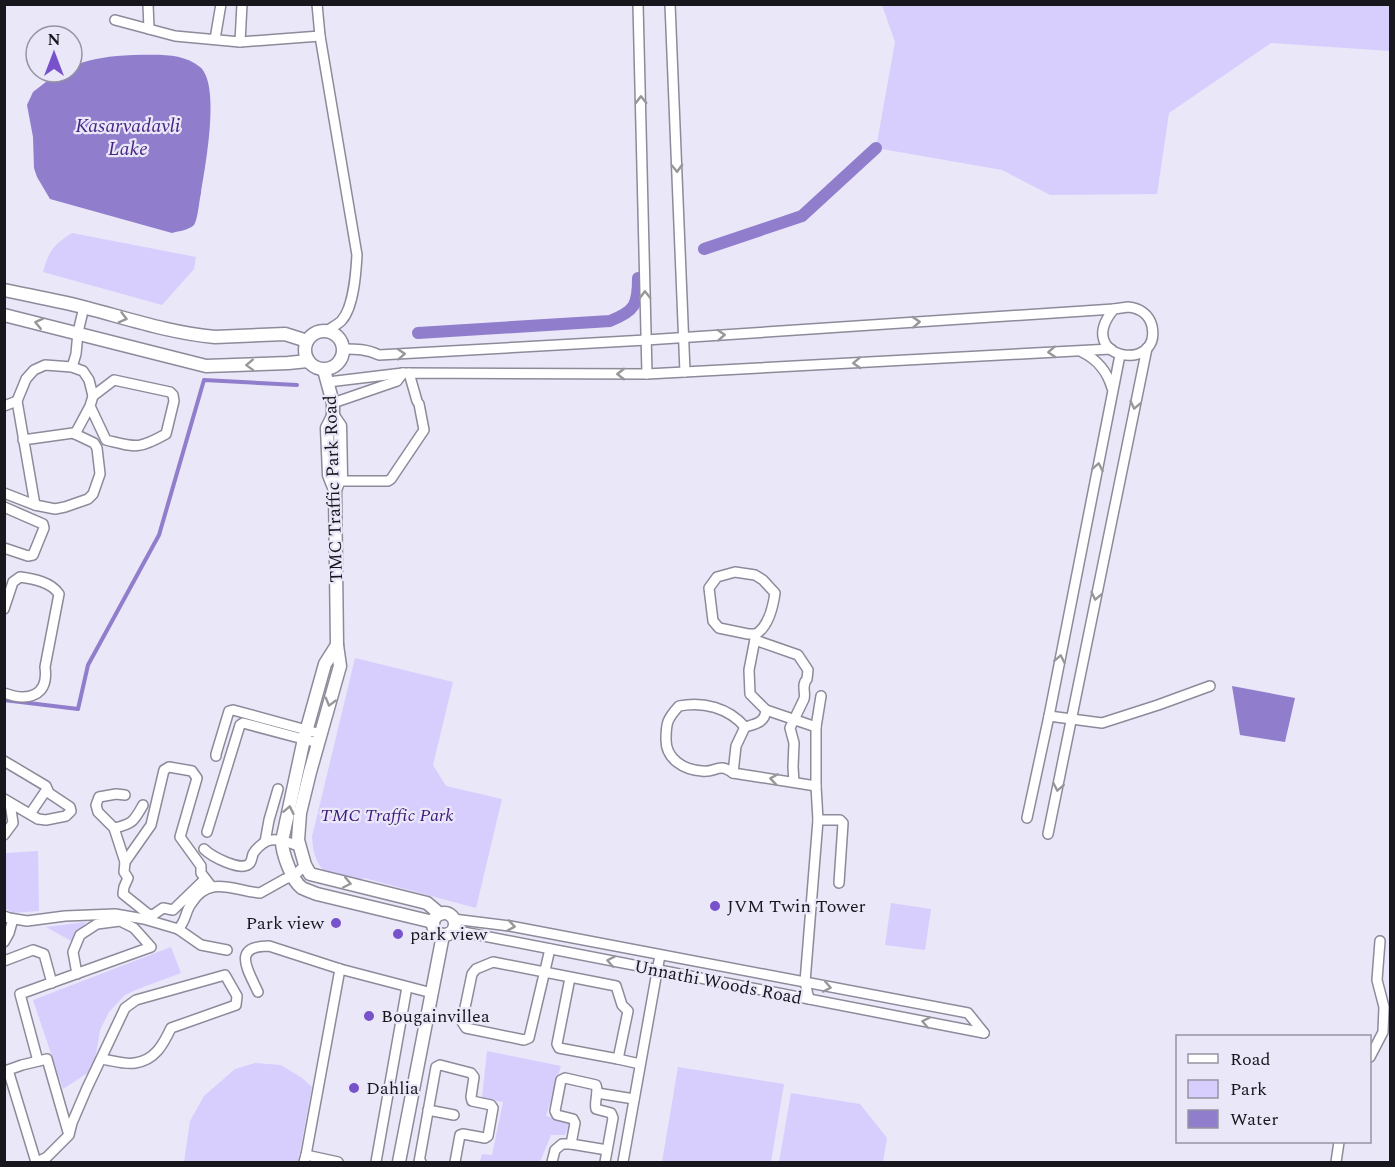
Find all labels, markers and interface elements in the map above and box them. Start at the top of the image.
north arrow [24,24,84,84]
text: N [47,28,61,52]
one-way arrow [634,95,647,104]
water label: Kasarvadavli Lake [75,111,181,164]
one-way arrow [671,163,683,172]
one-way arrow [639,290,651,299]
one-way arrow [118,310,128,323]
one-way arrow [911,316,920,329]
one-way arrow [34,317,44,330]
one-way arrow [717,329,726,342]
one-way arrow [1048,346,1057,359]
one-way arrow [396,348,405,361]
one-way arrow [853,356,862,369]
one-way arrow [245,358,254,371]
one-way arrow [616,368,625,380]
street label: TMC Traffic Park Road [317,395,350,583]
one-way arrow [1129,400,1142,410]
one-way arrow [1091,463,1104,473]
one-way arrow [1090,591,1103,601]
one-way arrow [1053,654,1066,664]
one-way arrow [325,696,337,707]
one-way arrow [770,774,779,786]
one-way arrow [1052,782,1065,792]
park label: TMC Traffic Park [320,802,454,829]
one-way arrow [281,805,294,815]
one-way arrow [341,875,351,888]
place label: JVM Twin Tower [727,893,866,920]
marker: JVM Twin Tower [708,899,722,913]
place label: Park view [246,910,324,937]
marker: Park view [329,916,343,930]
one-way arrow [507,920,516,932]
place label: park view [410,921,488,948]
marker: park view [391,927,405,941]
street label: Unnathi Woods Road [632,953,804,1012]
one-way arrow [606,955,616,968]
one-way arrow [822,980,831,992]
place label: Bougainvillea [381,1003,490,1030]
marker: Bougainvillea [362,1009,376,1023]
one-way arrow [922,1016,932,1029]
legend [1176,1035,1371,1143]
text: Road [1230,1046,1271,1073]
place label: Dahlia [366,1075,419,1102]
text: Park [1230,1076,1267,1103]
marker: Dahlia [347,1081,361,1095]
text: Water [1230,1106,1278,1133]

